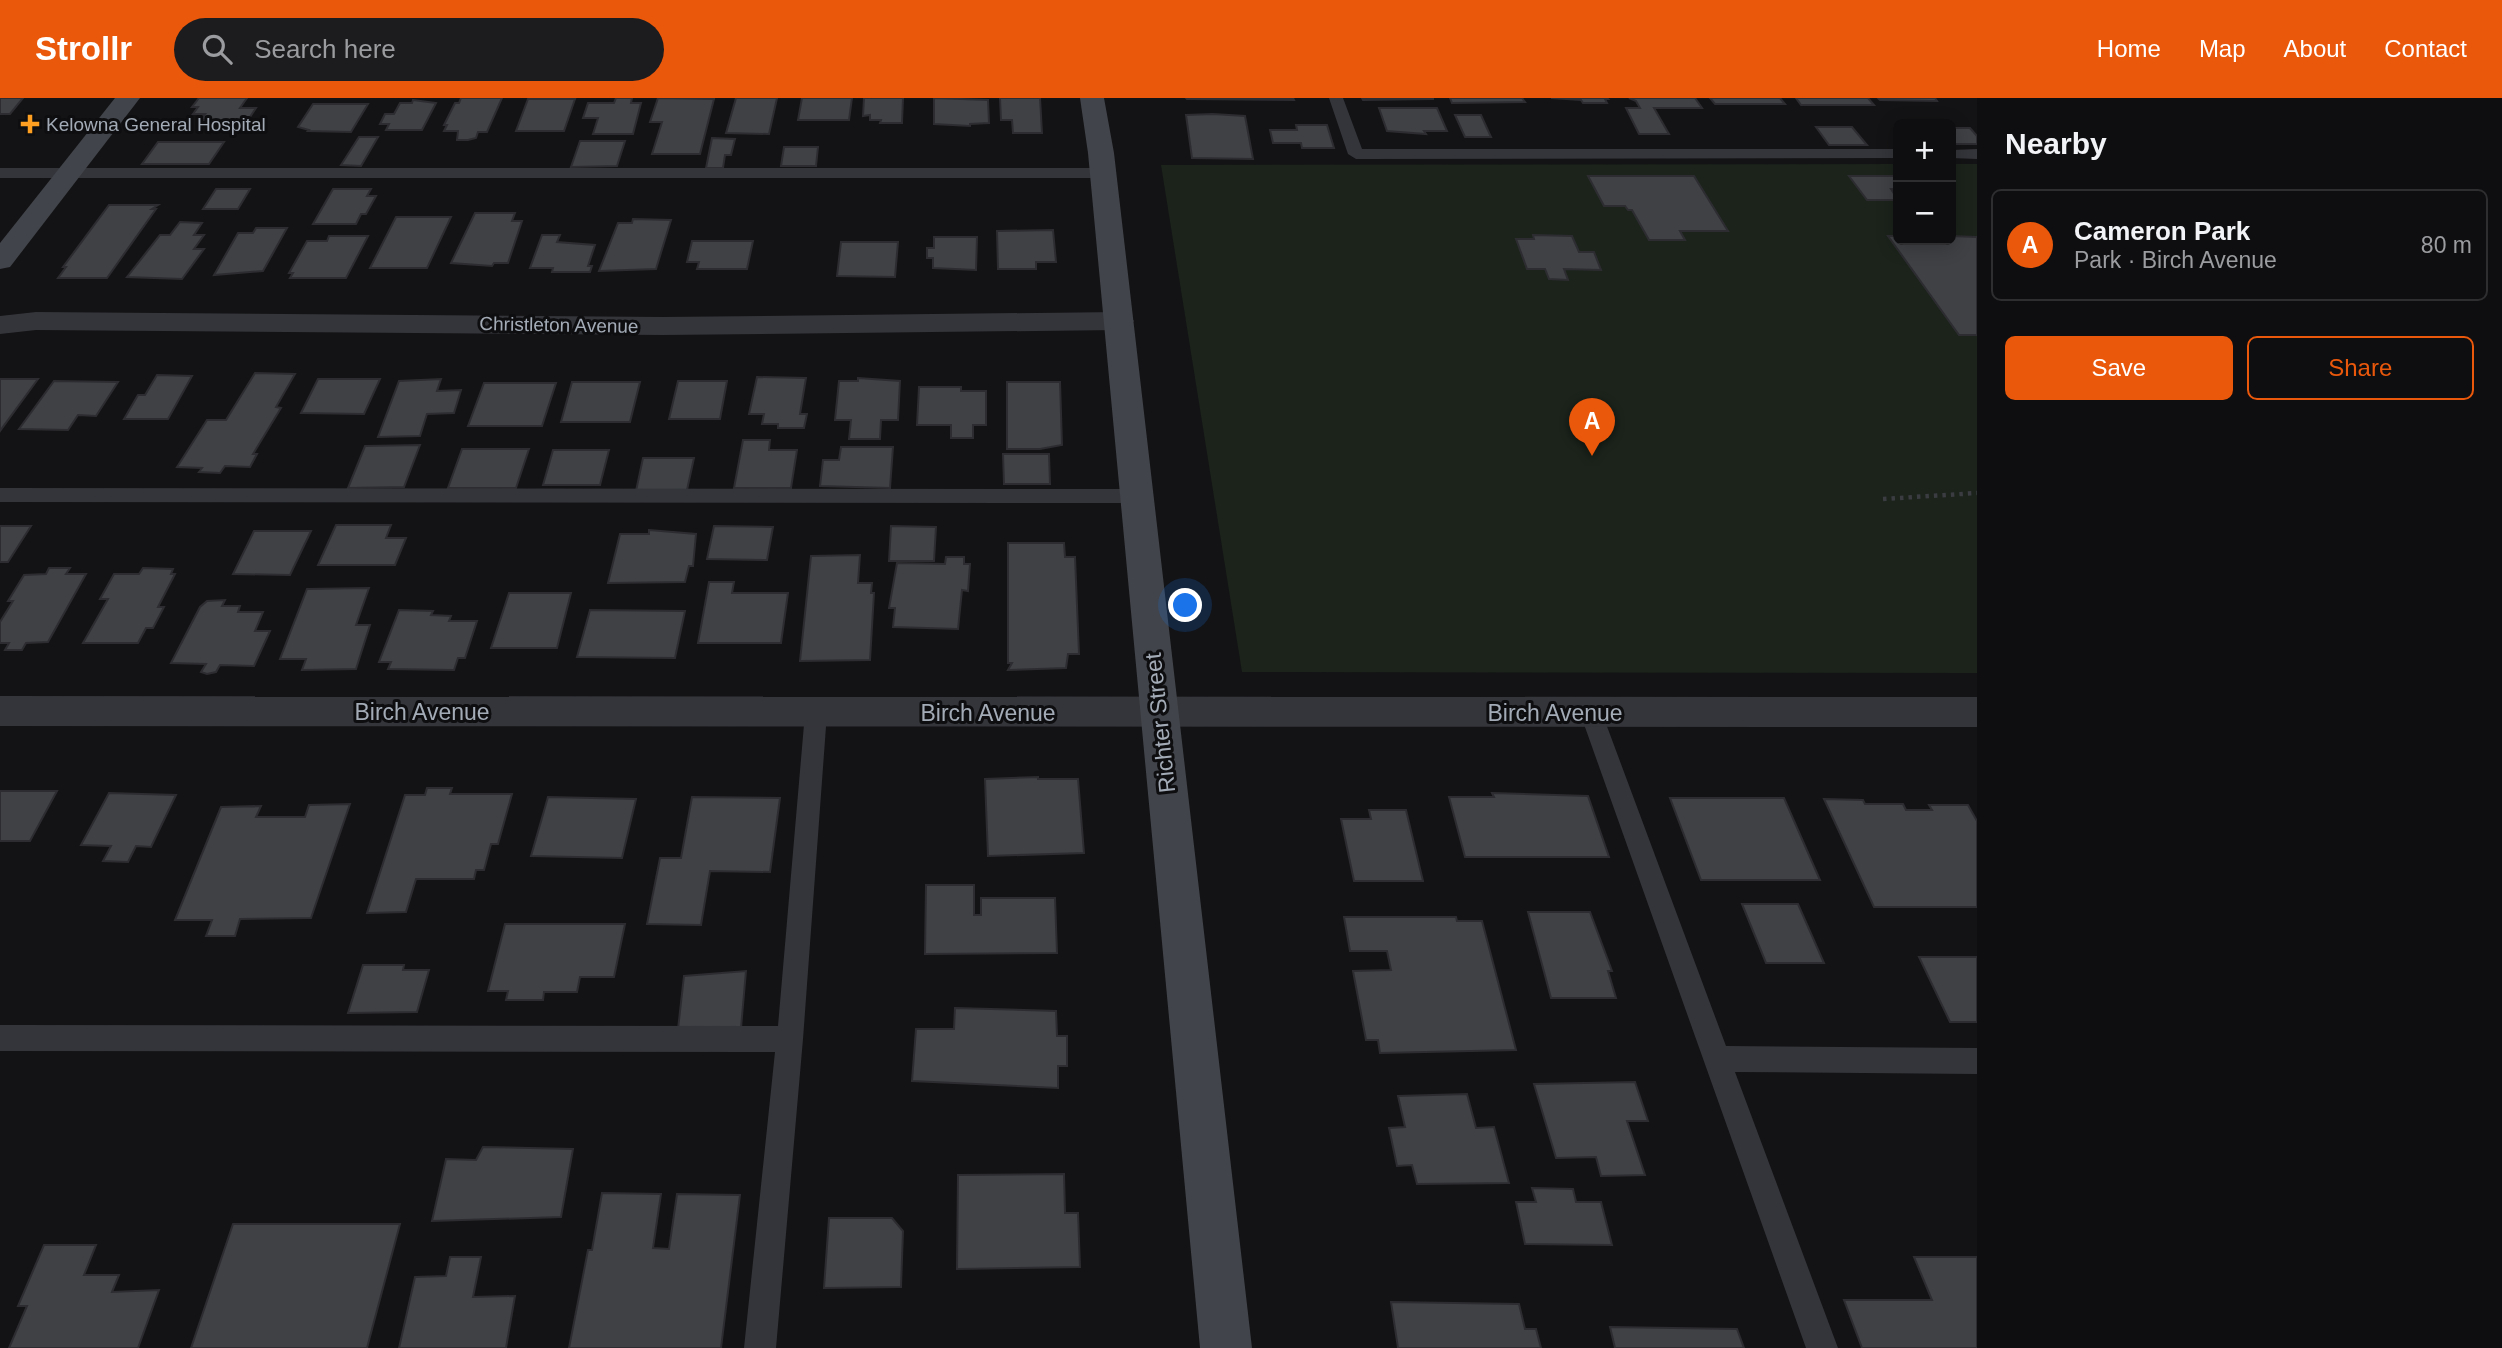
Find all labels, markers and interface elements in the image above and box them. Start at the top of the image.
search box [174,18,664,81]
text: Strollr [35,30,132,67]
icon: search [198,30,236,68]
text: Search here [254,34,396,64]
text: Home [2097,35,2161,62]
text: Map [2199,35,2246,62]
text: About [2284,35,2346,62]
text: Contact [2384,35,2467,62]
marker: Kelowna General Hospital [20,114,40,134]
place label: Kelowna General Hospital [46,114,266,135]
map controls [1893,119,1956,245]
button: + [1893,119,1956,182]
text: Nearby [2005,127,2107,160]
button: − [1893,182,1956,245]
text: Cameron Park [2074,216,2250,246]
text: A [2022,232,2038,258]
text: 80 m [2421,232,2472,258]
text: Park · Birch Avenue [2074,247,2277,273]
street label: Christleton Avenue [479,313,639,337]
button: Save [2005,336,2233,400]
button: Share [2247,336,2474,400]
pin: A [1569,398,1615,456]
your location [1168,588,1202,622]
street label: Richter Street [1140,651,1180,794]
street label: Birch Avenue [354,699,490,725]
street label: Birch Avenue [920,700,1056,726]
street label: Birch Avenue [1487,700,1623,726]

